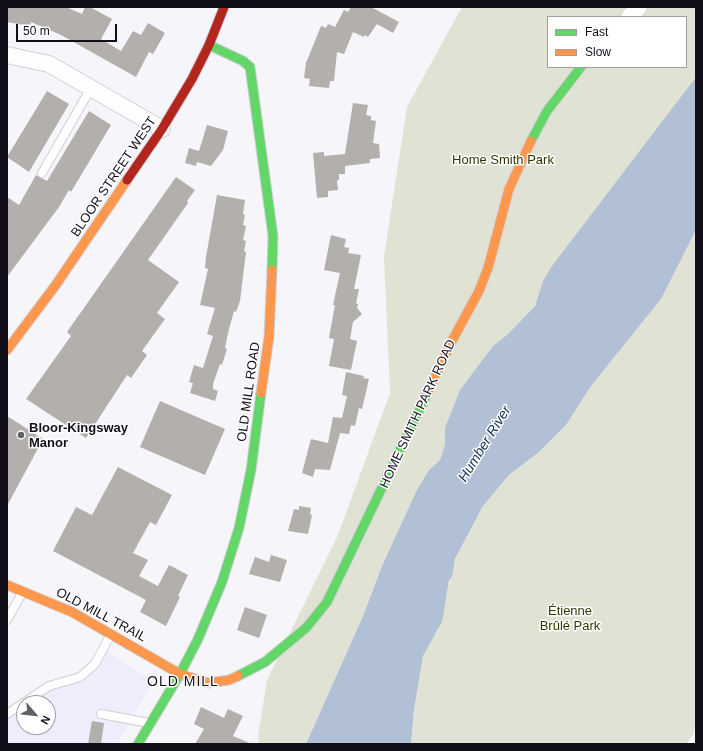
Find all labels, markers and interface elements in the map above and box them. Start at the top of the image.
scale bar [18,16,119,42]
legend [547,16,687,68]
text: 50 m [23,24,50,38]
text: Fast [585,25,608,39]
text: Slow [585,45,611,59]
street label: BLOOR STREET WEST [68,114,160,240]
park label: Home Smith Park [452,152,554,168]
street label: HOME SMITH PARK ROAD [377,337,459,491]
street label: OLD MILL ROAD [234,341,264,443]
water label: Humber River [455,403,515,485]
place label: Bloor-Kingsway Manor [29,420,128,451]
marker: Bloor-Kingsway Manor [16,430,26,440]
street label: OLD MILL TRAIL [53,585,149,645]
park label: Étienne Brûlé Park [540,603,600,634]
district label: OLD MILL [147,674,219,690]
north arrow [16,695,56,735]
text: N [39,714,53,726]

